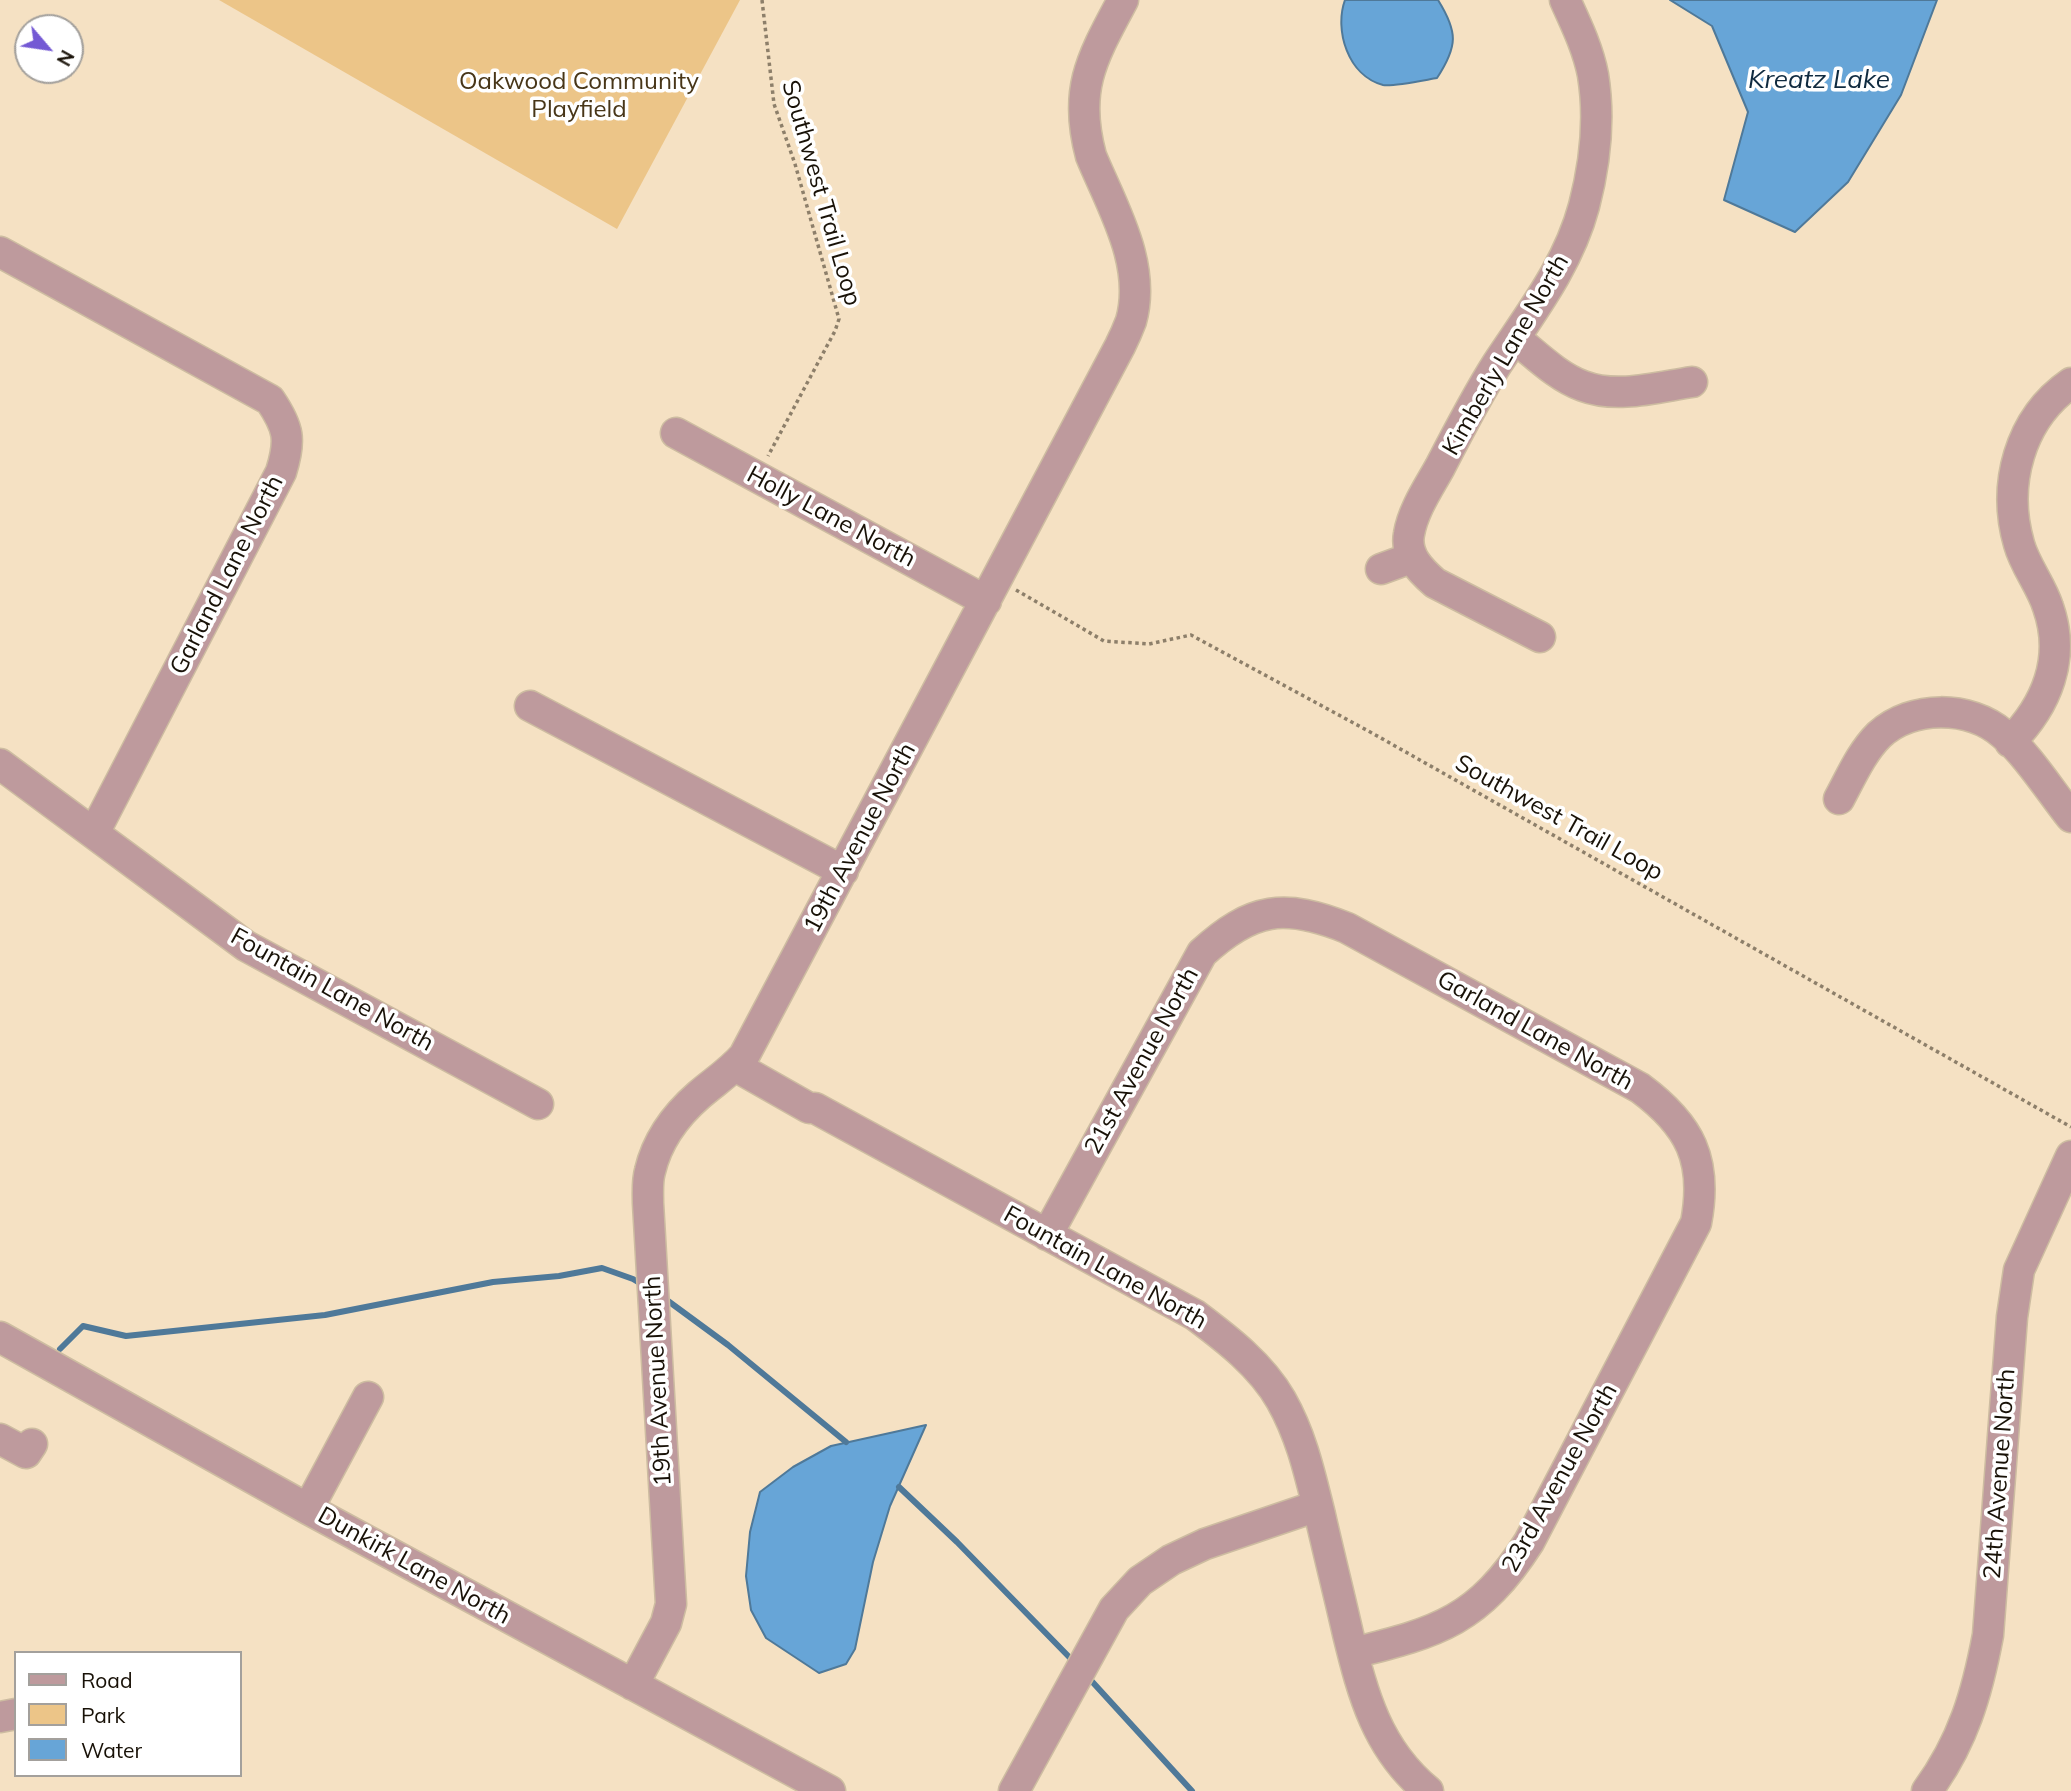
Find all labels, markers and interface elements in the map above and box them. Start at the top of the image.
north arrow [14,14,84,84]
text: N [52,46,80,70]
water label: Kreatz Lake [1748,64,1890,96]
park label: Oakwood Community Playfield [459,68,699,124]
street label: Southwest Trail Loop [775,77,867,309]
street label: Kimberly Lane North [1437,249,1575,461]
street label: Holly Lane North [742,460,920,574]
street label: Garland Lane North [164,471,290,679]
street label: 19th Avenue North [798,738,922,938]
street label: Southwest Trail Loop [1450,749,1668,887]
street label: Fountain Lane North [225,922,439,1058]
street label: 21st Avenue North [1079,963,1205,1159]
street label: Garland Lane North [1432,965,1638,1097]
street label: Fountain Lane North [998,1200,1212,1336]
street label: 19th Avenue North [638,1275,678,1487]
street label: 24th Avenue North [1978,1368,2022,1580]
street label: 23rd Avenue North [1496,1379,1624,1577]
street label: Dunkirk Lane North [313,1501,515,1631]
legend [14,1651,242,1777]
text: Road [81,1667,132,1693]
text: Park [81,1702,125,1728]
text: Water [81,1737,142,1763]

